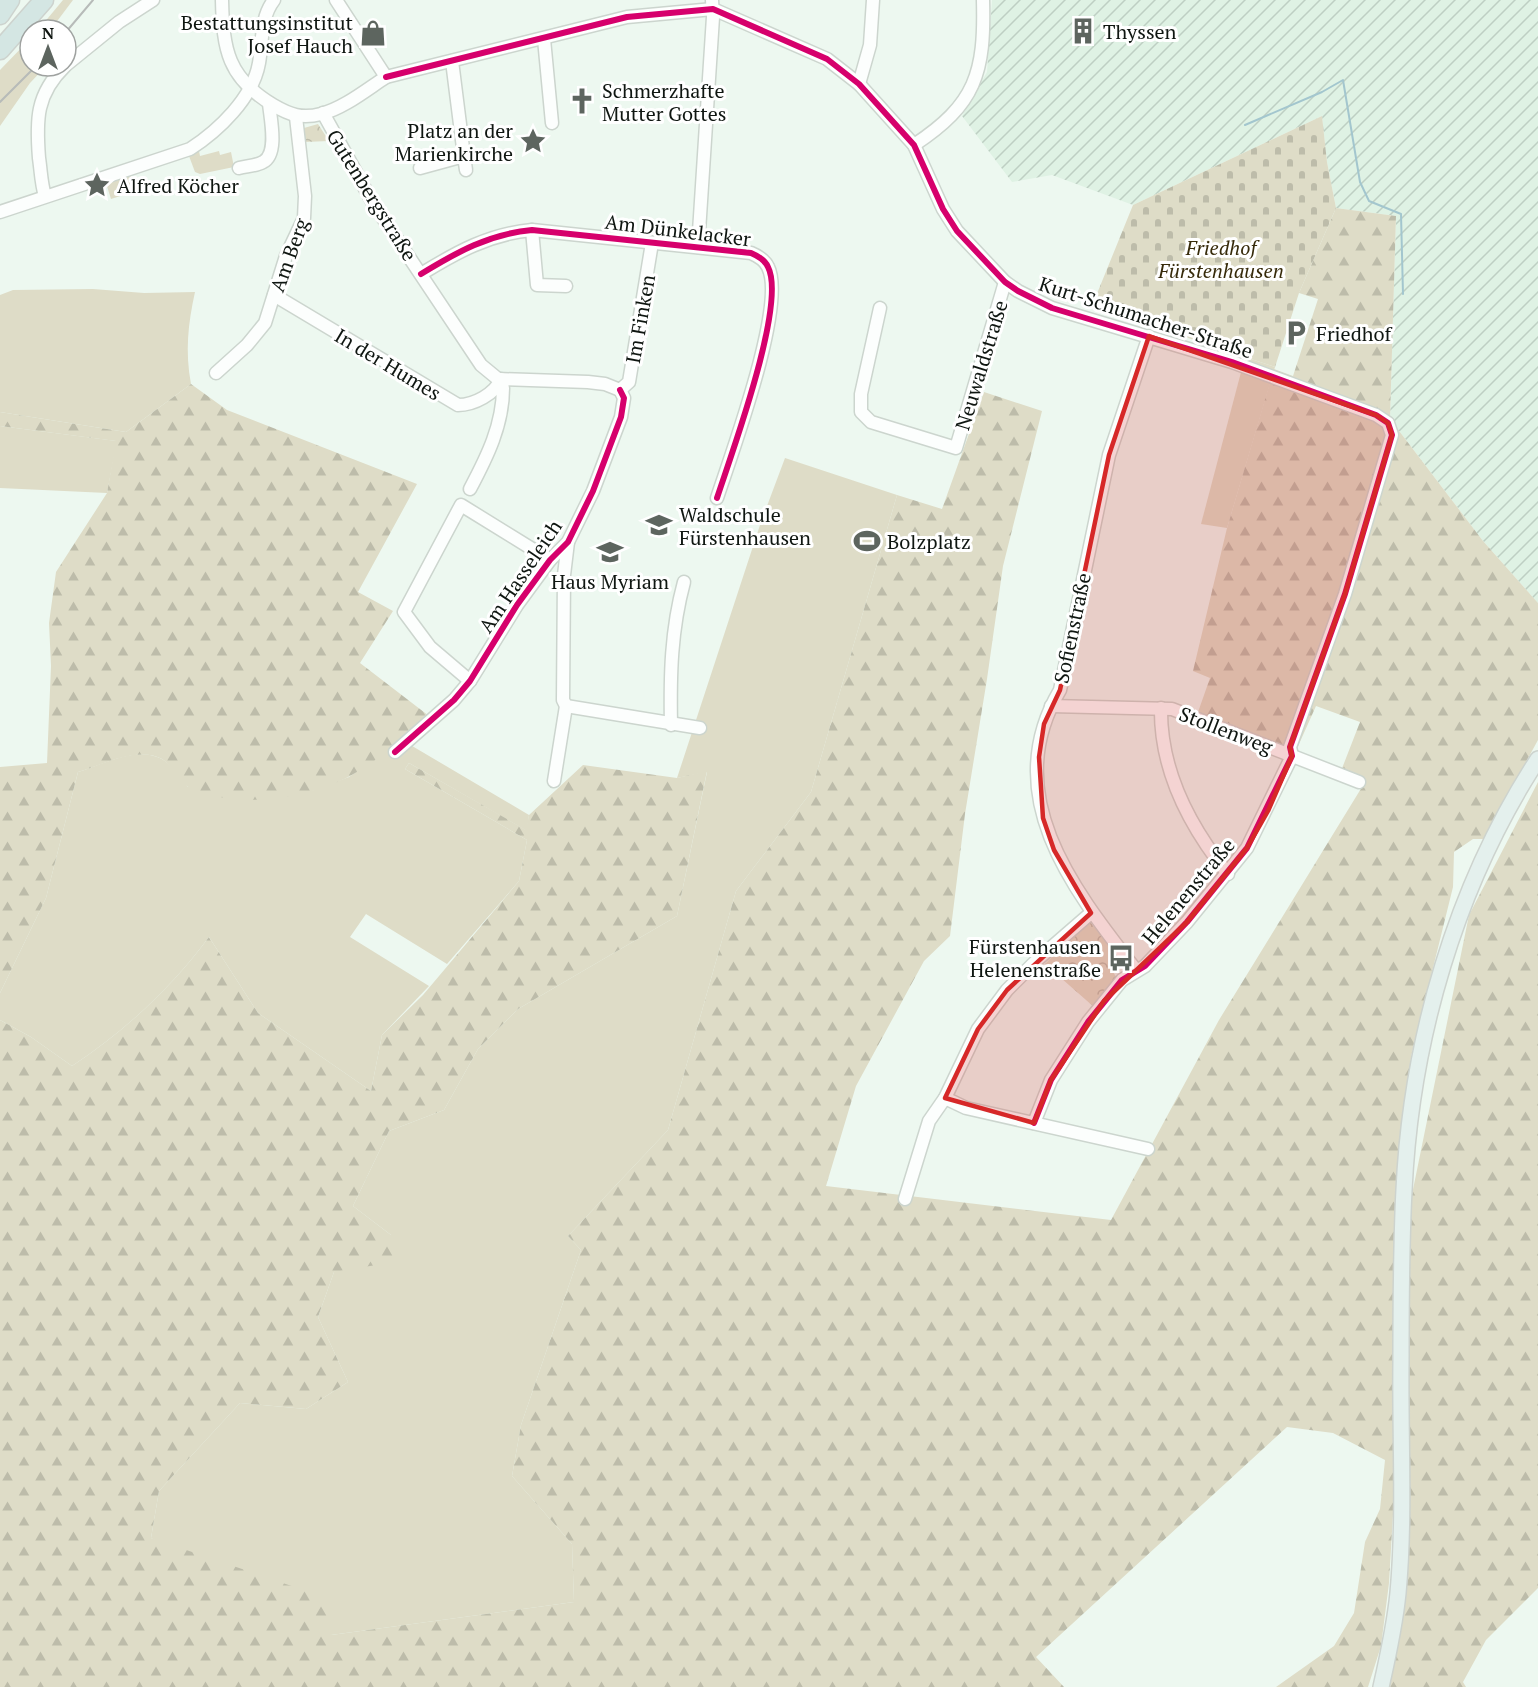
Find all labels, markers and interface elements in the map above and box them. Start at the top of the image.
place label: Bestattungsinstitut Josef Hauch [181,9,354,59]
building icon: Thyssen [1068,16,1098,46]
north arrow [18,18,78,78]
shop icon: Bestattungsinstitut Josef Hauch [358,18,388,48]
place label: Thyssen [1103,18,1177,45]
text: N [42,22,54,44]
place label: Schmerzhafte Mutter Gottes [602,77,726,127]
church icon: Schmerzhafte Mutter Gottes [567,86,597,116]
place label: Platz an der Marienkirche [395,117,513,167]
street label: Gutenbergstraße [321,124,423,266]
place icon: Platz an der Marienkirche [518,126,548,156]
place icon: Alfred Köcher [82,170,112,200]
place label: Alfred Köcher [117,172,239,199]
street label: Am Dünkelacker [604,208,753,252]
street label: Am Berg [263,214,315,295]
park label: Friedhof Fürstenhausen [1157,234,1284,284]
street label: Kurt-Schumacher-Straße [1036,270,1256,364]
street label: Im Finken [619,272,661,366]
street label: Neuwaldstraße [948,297,1014,433]
parking icon: Friedhof [1281,318,1311,348]
place label: Friedhof [1316,320,1393,347]
street label: In der Humes [330,322,446,406]
place label: Waldschule Fürstenhausen [679,501,811,551]
school or university icon: Waldschule Fürstenhausen [644,510,674,540]
street label: Am Hasseleich [472,514,568,638]
sports icon: Bolzplatz [852,526,882,556]
place label: Bolzplatz [887,528,971,555]
school or university icon: Haus Myriam [595,537,625,567]
place label: Haus Myriam [551,568,669,595]
street label: Sofienstraße [1047,570,1097,686]
street label: Stollenweg [1175,700,1277,760]
street label: Helenenstraße [1135,832,1241,950]
place label: Fürstenhausen Helenenstraße [969,933,1101,983]
bus stop icon: Fürstenhausen Helenenstraße [1106,943,1136,973]

